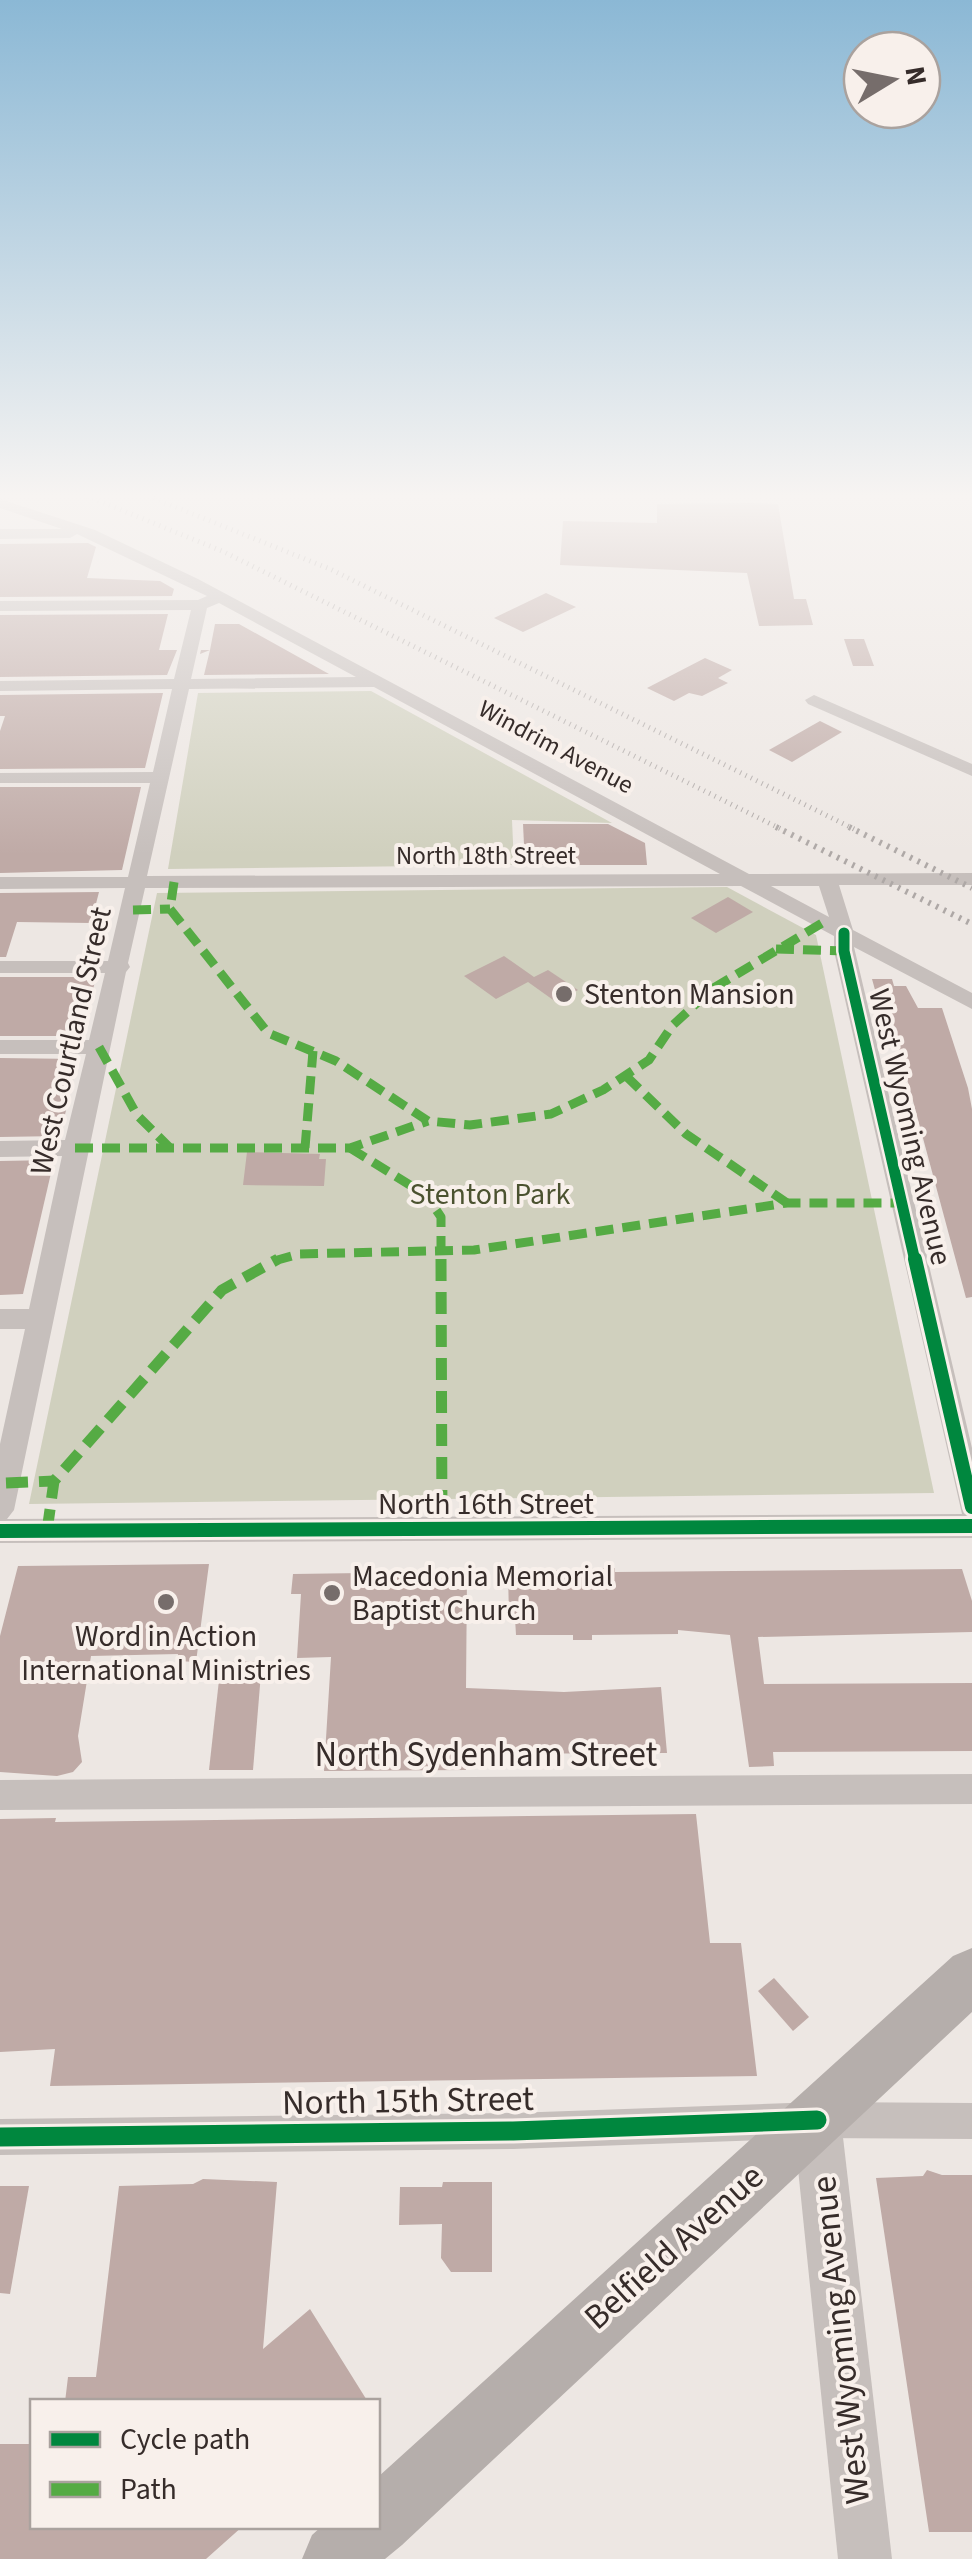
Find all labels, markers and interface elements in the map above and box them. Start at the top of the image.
north arrow [842,30,942,130]
text: N [894,63,937,88]
street label: Windrim Avenue [472,691,640,803]
street label: North 18th Street [396,838,577,874]
street label: West Courtland Street [19,903,123,1179]
place label: Stenton Mansion [584,973,795,1016]
marker: Stenton Mansion [553,983,575,1005]
street label: West Wyoming Avenue [857,985,963,1269]
park label: Stenton Park [410,1173,571,1216]
street label: North 16th Street [378,1483,594,1526]
place label: Macedonia Memorial Baptist Church [352,1555,613,1632]
marker: Macedonia Memorial Baptist Church [321,1582,343,1604]
marker: Word in Action International Ministries [155,1591,177,1613]
place label: Word in Action International Ministries [21,1615,311,1692]
street label: North Sydenham Street [315,1730,658,1780]
street label: North 15th Street [282,2074,535,2128]
street label: Belfield Avenue [573,2153,775,2341]
street label: West Wyoming Avenue [799,2173,883,2507]
legend [30,2399,380,2529]
text: Cycle path [120,2418,250,2461]
text: Path [120,2468,177,2511]

